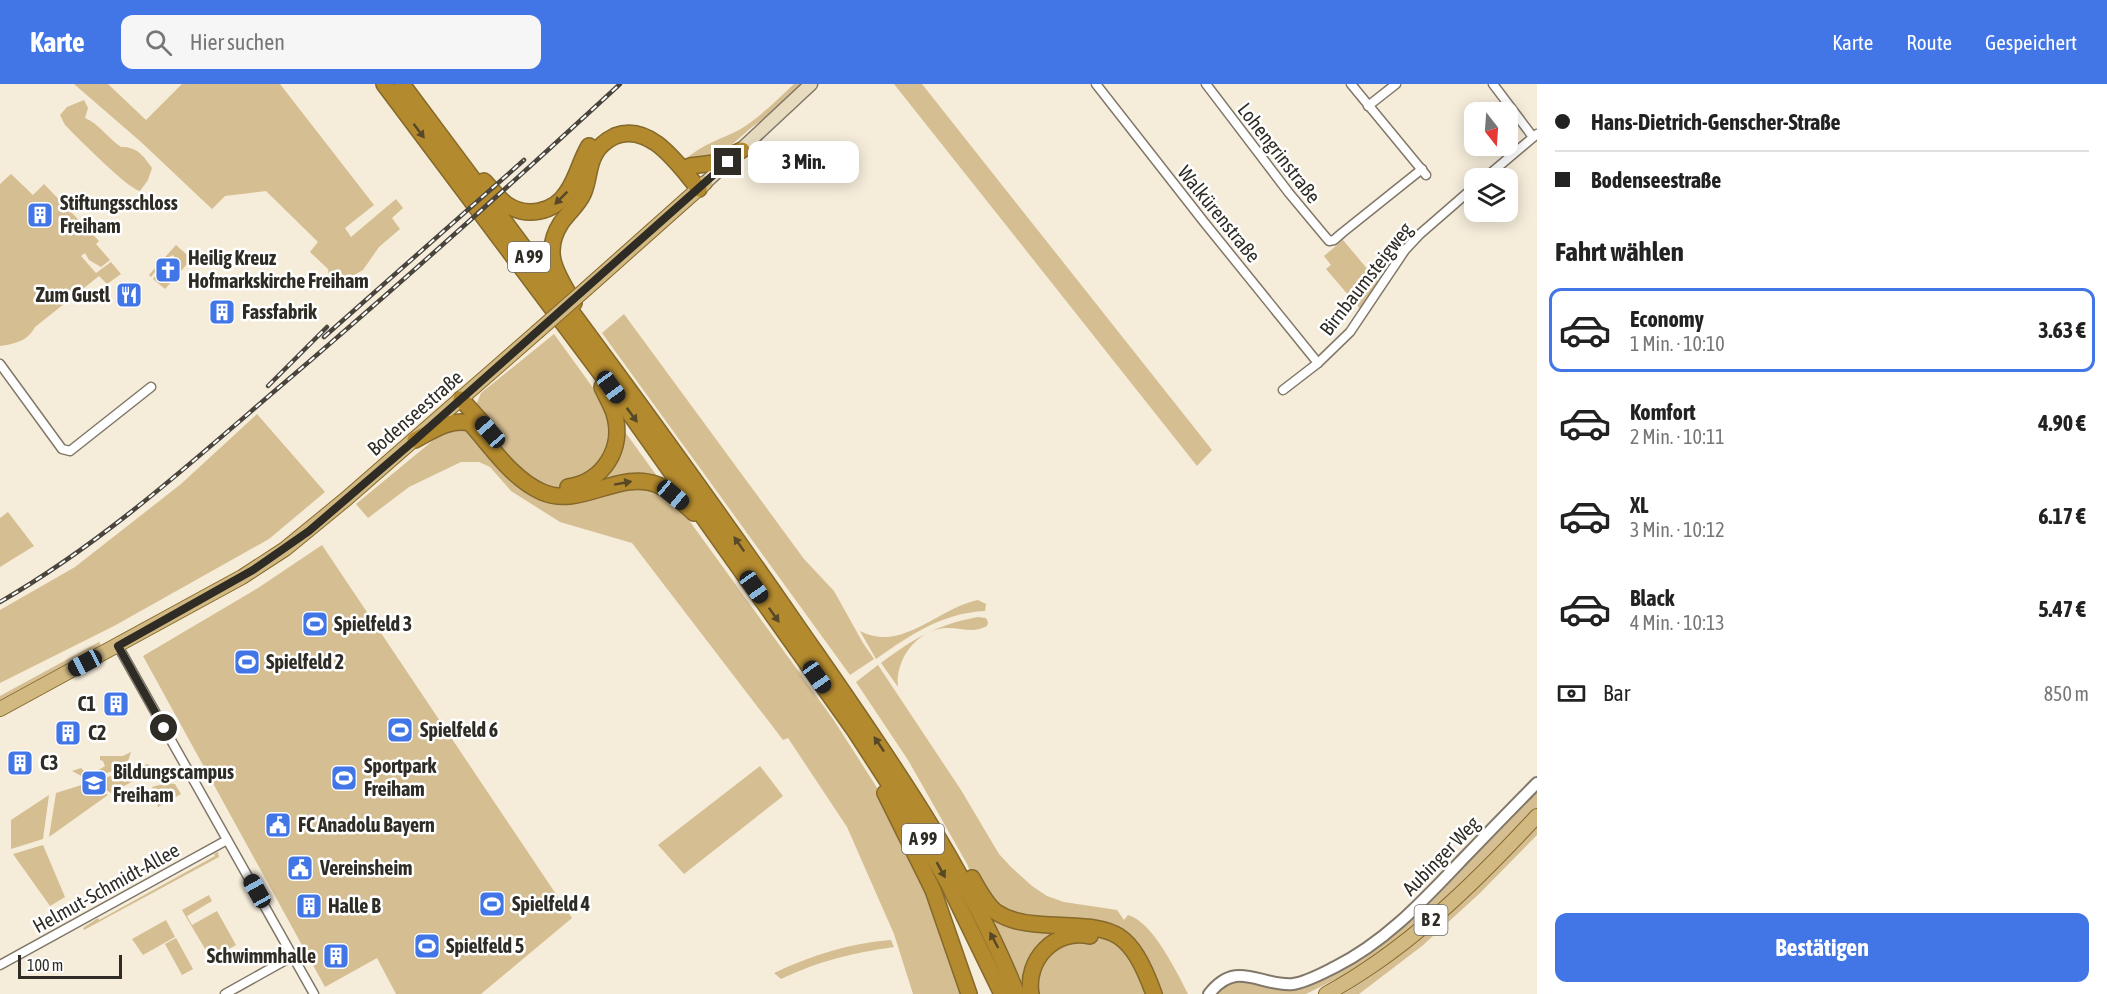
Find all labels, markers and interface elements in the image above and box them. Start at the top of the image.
search box [121,15,541,69]
text: Karte [30,26,85,58]
icon: search [142,26,175,59]
text: Hier suchen [190,29,285,55]
text: Karte [1832,30,1873,54]
text: Route [1906,30,1952,54]
text: Gespeichert [1985,30,2077,54]
street label: Lohengrinstraße [1233,98,1326,207]
north arrow [1464,102,1518,156]
map controls [1464,102,1518,222]
text: Hans-Dietrich-Genscher-Straße [1591,109,1841,135]
one-way arrow [413,122,425,138]
callout: 3 Min. [749,141,860,183]
route end [714,148,741,175]
text: 3 Min. [782,150,825,173]
street label: Walkürenstraße [1173,161,1265,267]
text: Bodenseestraße [1591,167,1721,193]
button: layers [1464,168,1518,222]
place label: Stiftungsschloss Freiham [60,191,178,237]
one-way arrow [554,191,568,205]
building icon: Stiftungsschloss Freiham [25,200,55,230]
street label: Birnbaumsteigweg [1314,217,1417,340]
text: Fahrt wählen [1555,236,1684,267]
road number: A 99 [508,242,550,272]
place label: Heilig Kreuz Hofmarkskirche Freiham [188,246,369,292]
church icon: Heilig Kreuz Hofmarkskirche Freiham [153,255,183,285]
restaurant icon: Zum Gustl [114,280,144,310]
place label: Zum Gustl [36,283,111,306]
building icon: Fassfabrik [207,297,237,327]
place label: Fassfabrik [242,300,317,323]
icon: car [1558,303,1612,357]
text: Economy [1630,306,1704,332]
text: 3.63 € [2038,317,2086,343]
text: 1 Min. · 10:10 [1630,332,1725,355]
street label: Bodenseestraße [362,365,467,460]
car [593,367,629,407]
icon: car [1558,396,1612,450]
text: Komfort [1630,399,1696,425]
one-way arrow [625,408,637,423]
text: 4.90 € [2038,410,2086,436]
car [471,413,509,451]
text: 2 Min. · 10:11 [1630,425,1725,448]
car [653,477,693,513]
one-way arrow [614,478,633,487]
icon: car [1558,489,1612,543]
text: XL [1630,492,1648,518]
text: 6.17 € [2038,503,2086,529]
text: 3 Min. · 10:12 [1630,518,1725,541]
one-way arrow [734,536,746,551]
car [736,567,772,607]
icon: car [1558,582,1612,636]
text: Black [1630,585,1674,611]
text: 5.47 € [2038,596,2086,622]
one-way arrow [768,607,780,623]
sports icon: Spielfeld 3 [300,609,330,639]
text: 4 Min. · 10:13 [1630,611,1725,634]
place label: Spielfeld 3 [334,612,412,635]
car [65,647,105,679]
sports icon: Spielfeld 2 [232,647,262,677]
place label: Spielfeld 2 [266,650,344,673]
car [799,657,835,697]
icon: cash [1555,677,1588,710]
text: Bar [1603,680,1630,706]
text: 850 m [2044,682,2089,705]
building icon: C1 [101,689,131,719]
place label: C1 [78,692,96,715]
route start [150,714,177,741]
sports icon: Spielfeld 6 [385,715,415,745]
building icon: C2 [53,718,83,748]
place label: Spielfeld 6 [420,718,498,741]
place label: C2 [88,721,106,744]
one-way arrow [873,736,885,752]
building icon: C3 [5,748,35,778]
place label: C3 [40,751,58,774]
place label: Sportpark Freiham [364,754,436,800]
place label: Bildungscampus Freiham [113,760,234,806]
sports icon: Sportpark Freiham [329,763,359,793]
school or university icon: Bildungscampus Freiham [79,768,109,798]
public building icon: FC Anadolu Bayern [263,810,293,840]
street label: Aubinger Weg [1397,811,1484,900]
place label: FC Anadolu Bayern [298,813,435,836]
road number: A 99 [902,824,944,854]
street label: Helmut-Schmidt-Allee [29,838,183,937]
public building icon: Vereinsheim [285,853,315,883]
place label: Vereinsheim [319,856,412,879]
one-way arrow [936,862,946,879]
car [240,871,274,911]
sports icon: Spielfeld 4 [477,889,507,919]
building icon: Halle B [294,891,324,921]
place label: Spielfeld 4 [512,892,590,915]
place label: Halle B [328,894,381,917]
road number: B 2 [1414,905,1448,935]
button: Bestätigen [1555,913,2089,982]
sports icon: Spielfeld 5 [412,931,442,961]
one-way arrow [990,932,999,949]
place label: Spielfeld 5 [446,934,524,957]
building icon: Schwimmhalle [321,941,351,971]
place label: Schwimmhalle [207,944,316,967]
scale bar [18,952,122,980]
text: 100 m [27,956,63,974]

